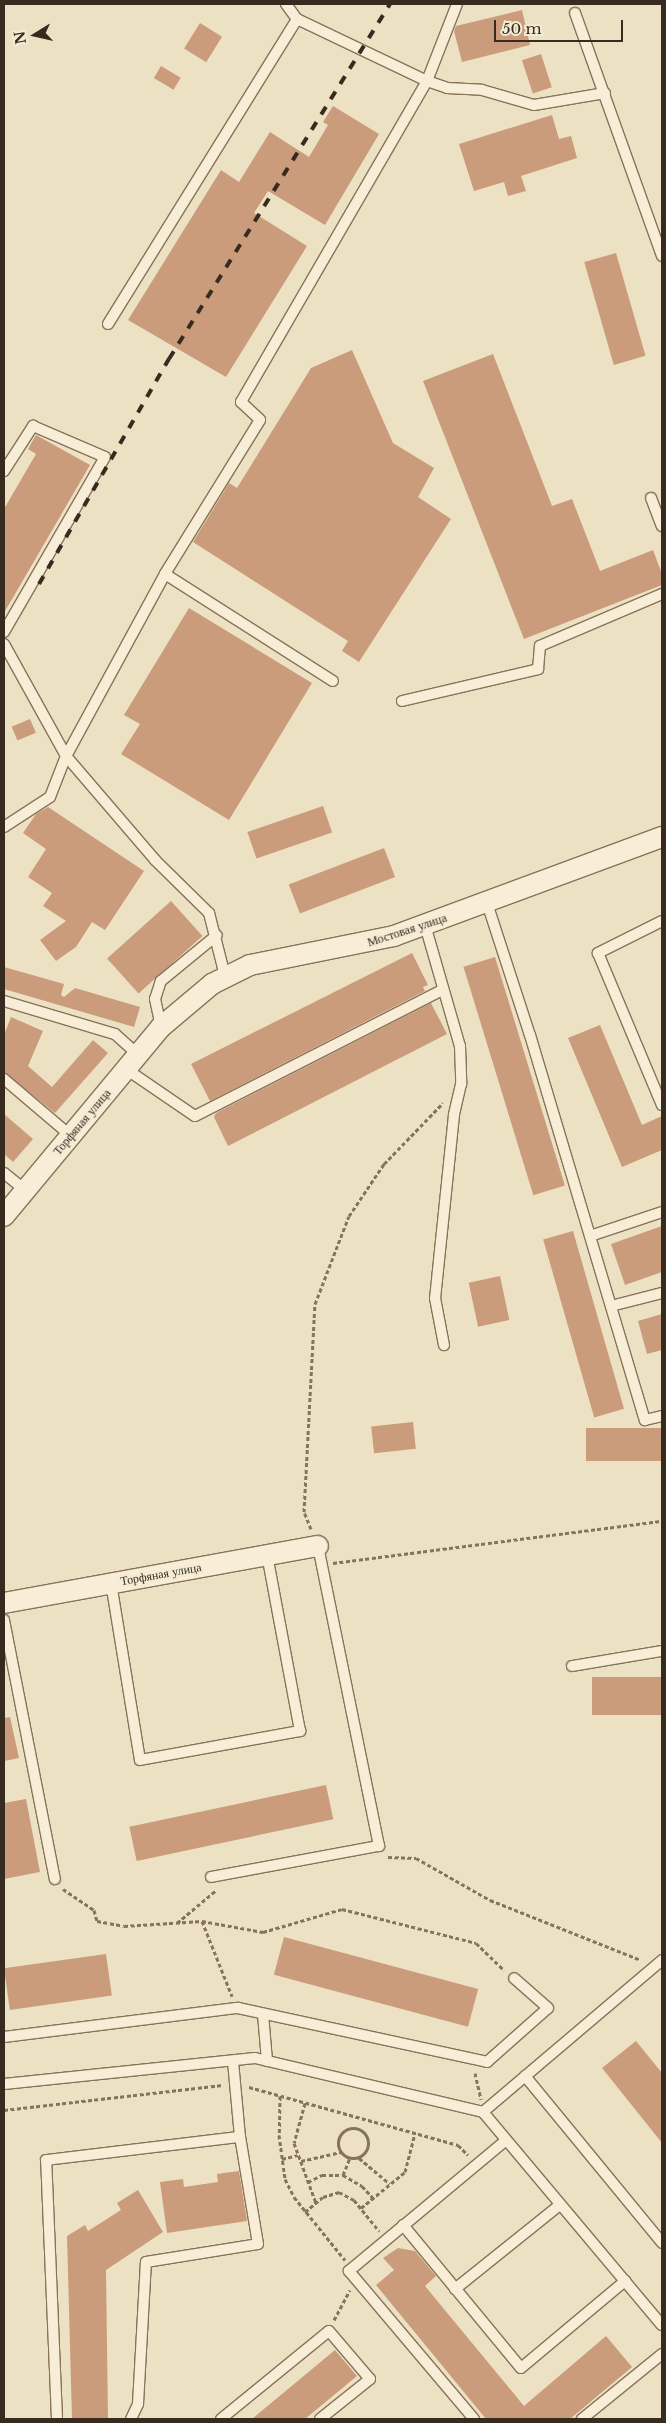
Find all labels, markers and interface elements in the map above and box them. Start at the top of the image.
north arrow [10,10,60,60]
scale bar [496,10,625,42]
text: 50 m [502,19,542,38]
text: N [10,30,30,46]
street label: Мостовая улица [366,910,448,950]
street label: Торфяная улица [50,1086,114,1158]
street label: Торфяная улица [119,1560,203,1588]

